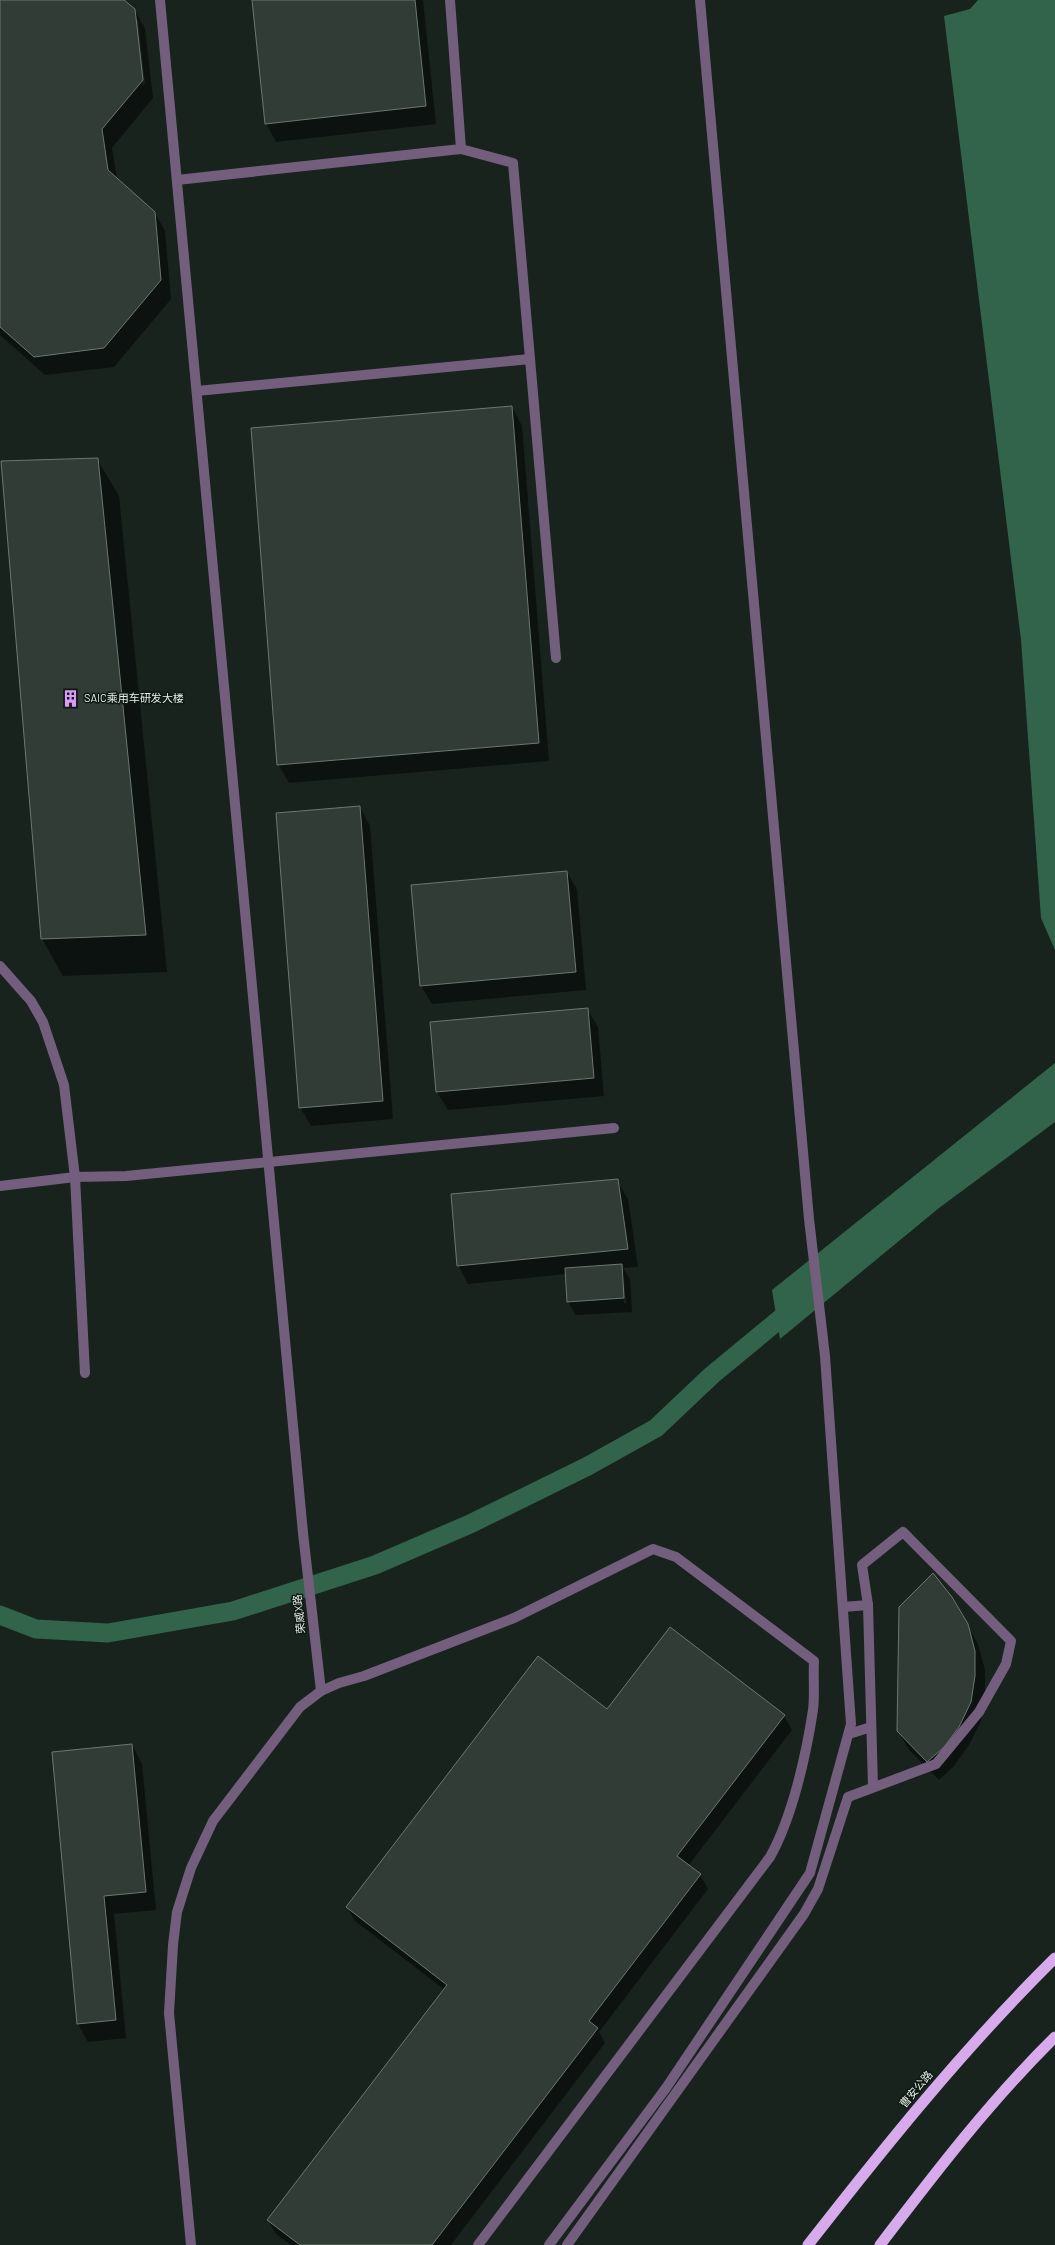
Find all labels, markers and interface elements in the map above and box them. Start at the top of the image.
building icon: SAIC乘用车研发大楼 [61,688,81,708]
place label: SAIC乘用车研发大楼 [84,691,184,704]
street label: 荣威X路 [290,1594,307,1634]
street label: 曹安公路 [896,2068,935,2110]

